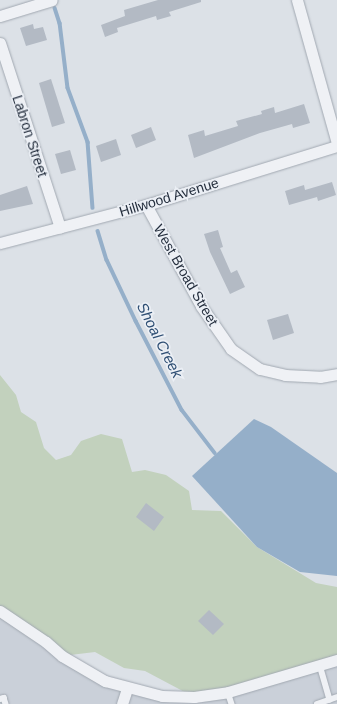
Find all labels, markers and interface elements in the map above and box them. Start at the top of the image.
street label: Labron Street [9,93,51,179]
street label: Hillwood Avenue [117,174,221,220]
street label: West Broad Street [150,221,222,329]
water label: Shoal Creek [133,299,187,381]

